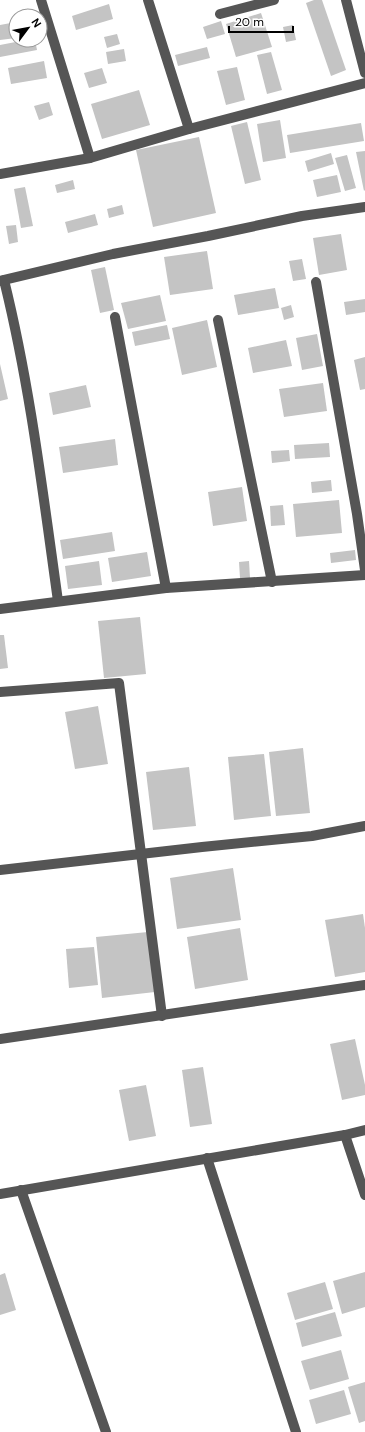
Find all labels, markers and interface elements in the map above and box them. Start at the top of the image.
north arrow [8,8,48,48]
scale bar [229,8,293,34]
text: 20 m [235,14,264,30]
text: N [28,16,45,30]

